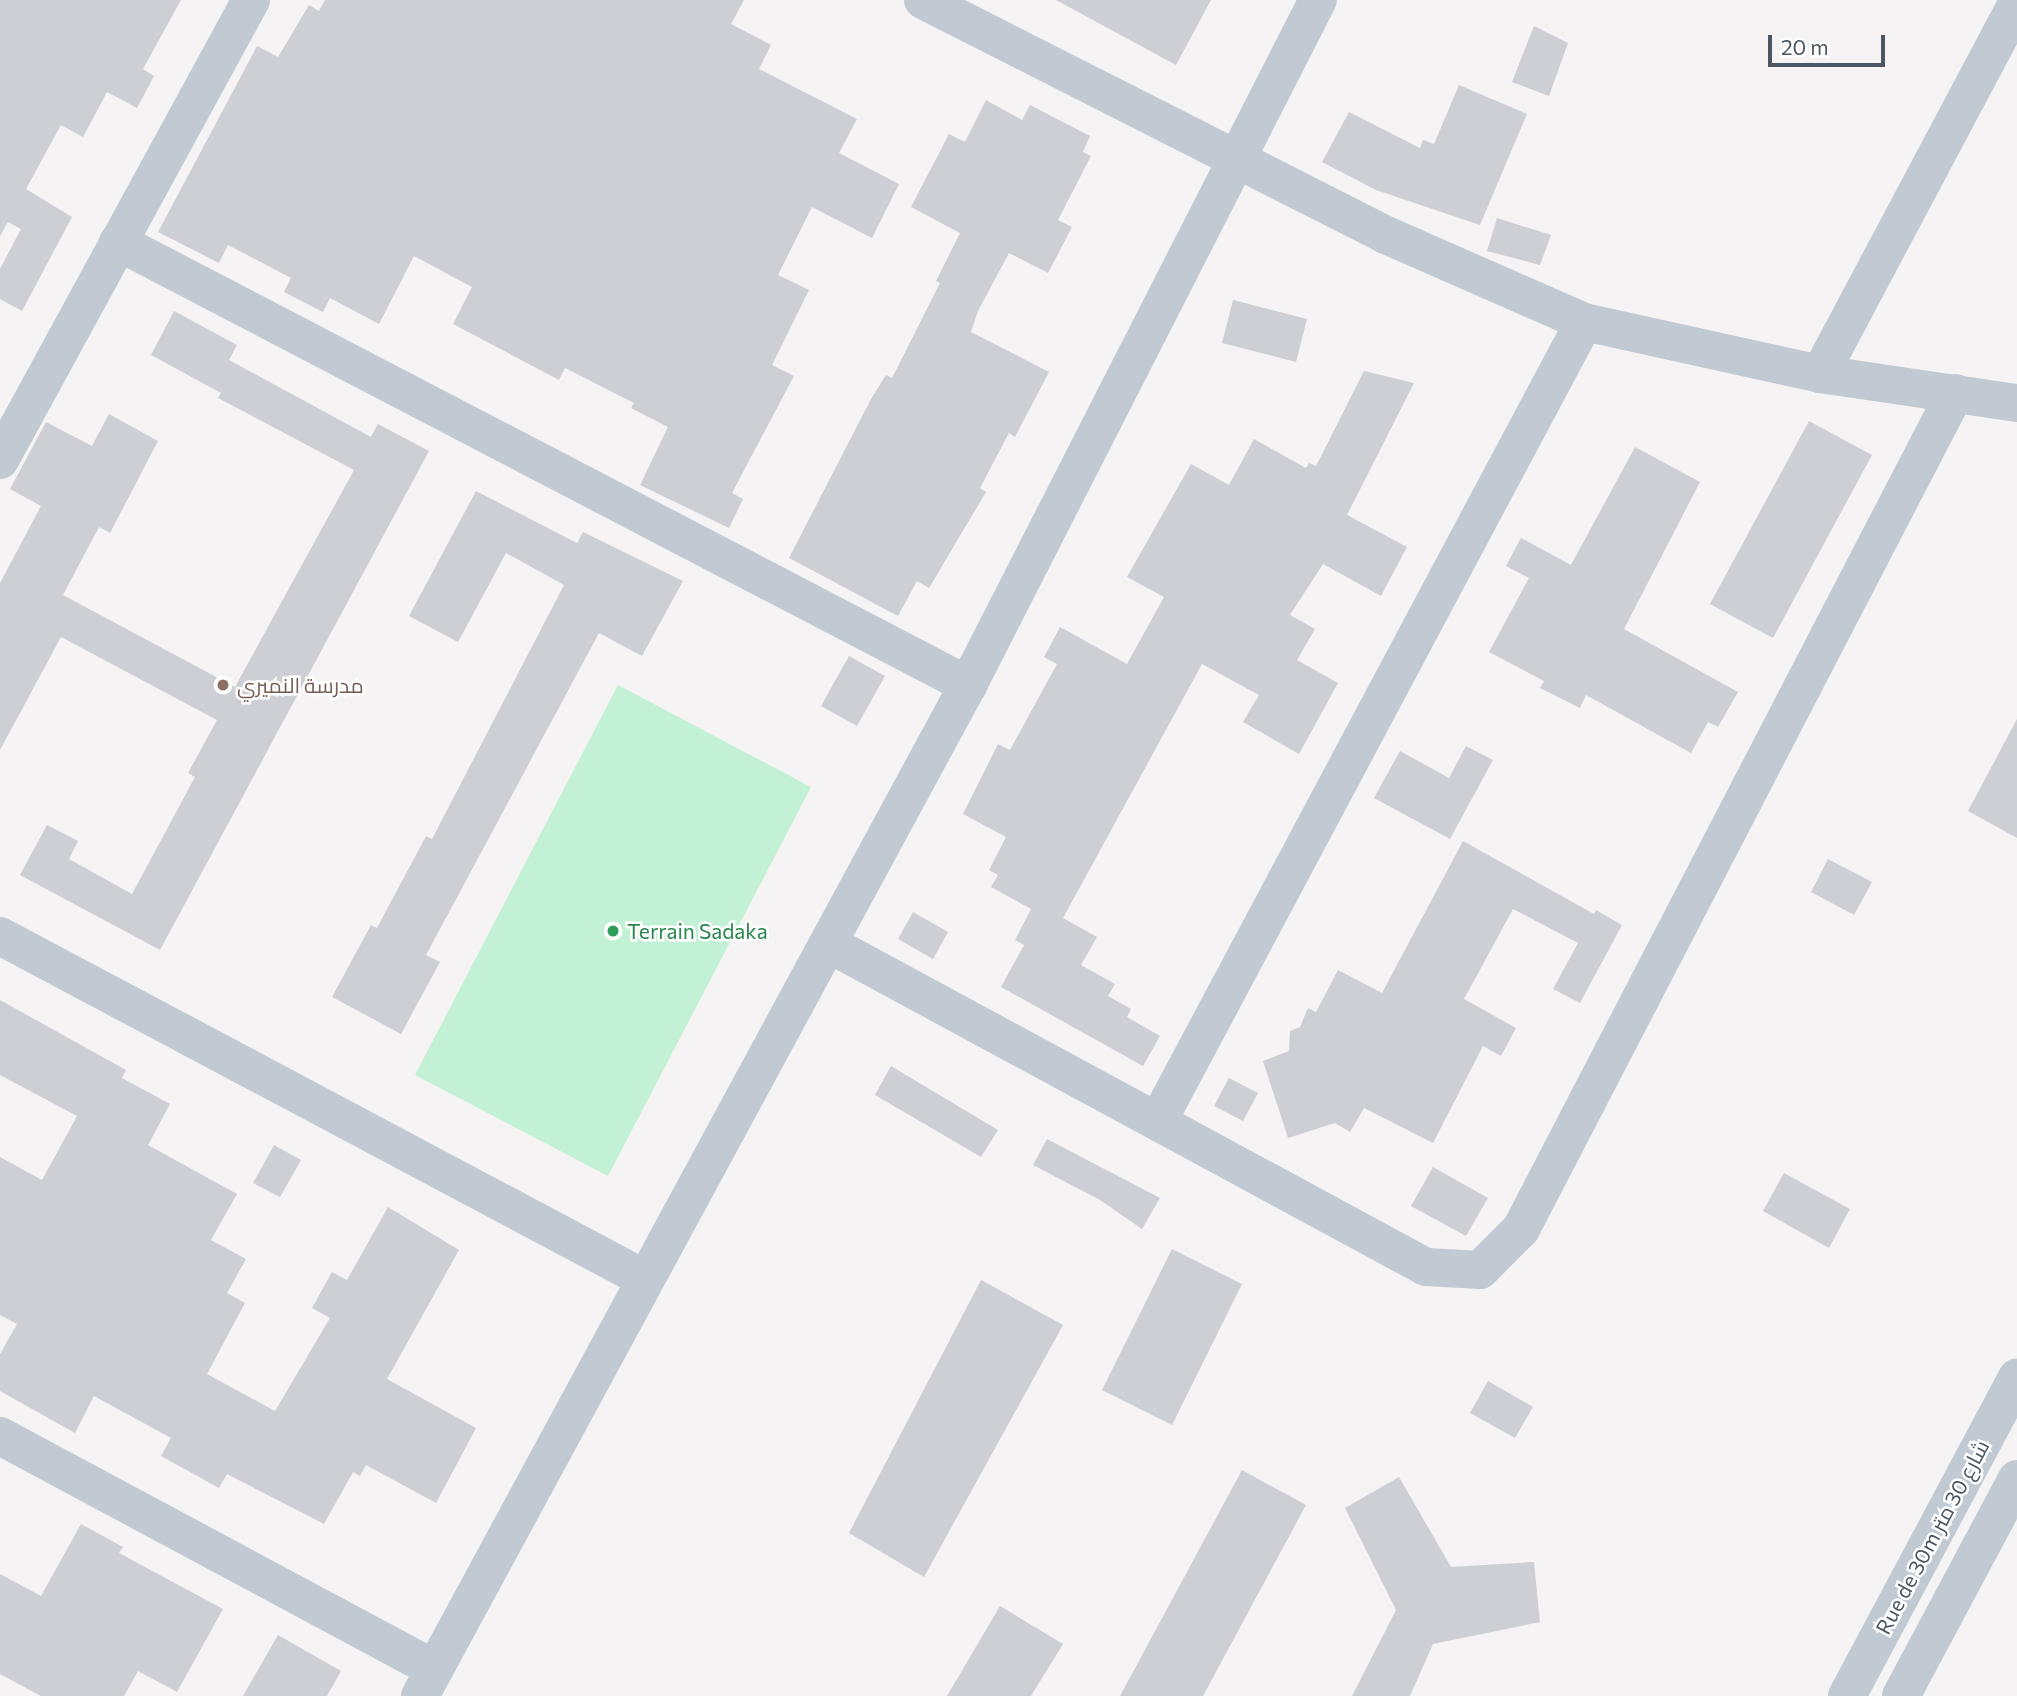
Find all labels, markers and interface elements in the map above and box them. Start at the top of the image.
scale bar [1772,21,1889,65]
text: 20 m [1781,34,1829,59]
place label: مدرسة النميري [237,672,364,698]
marker: مدرسة النميري [215,677,231,693]
place label: Terrain Sadaka [627,918,768,944]
marker: Terrain Sadaka [605,923,621,939]
street label: Rue de 30m شارع 30 متر [1870,1436,1994,1638]

